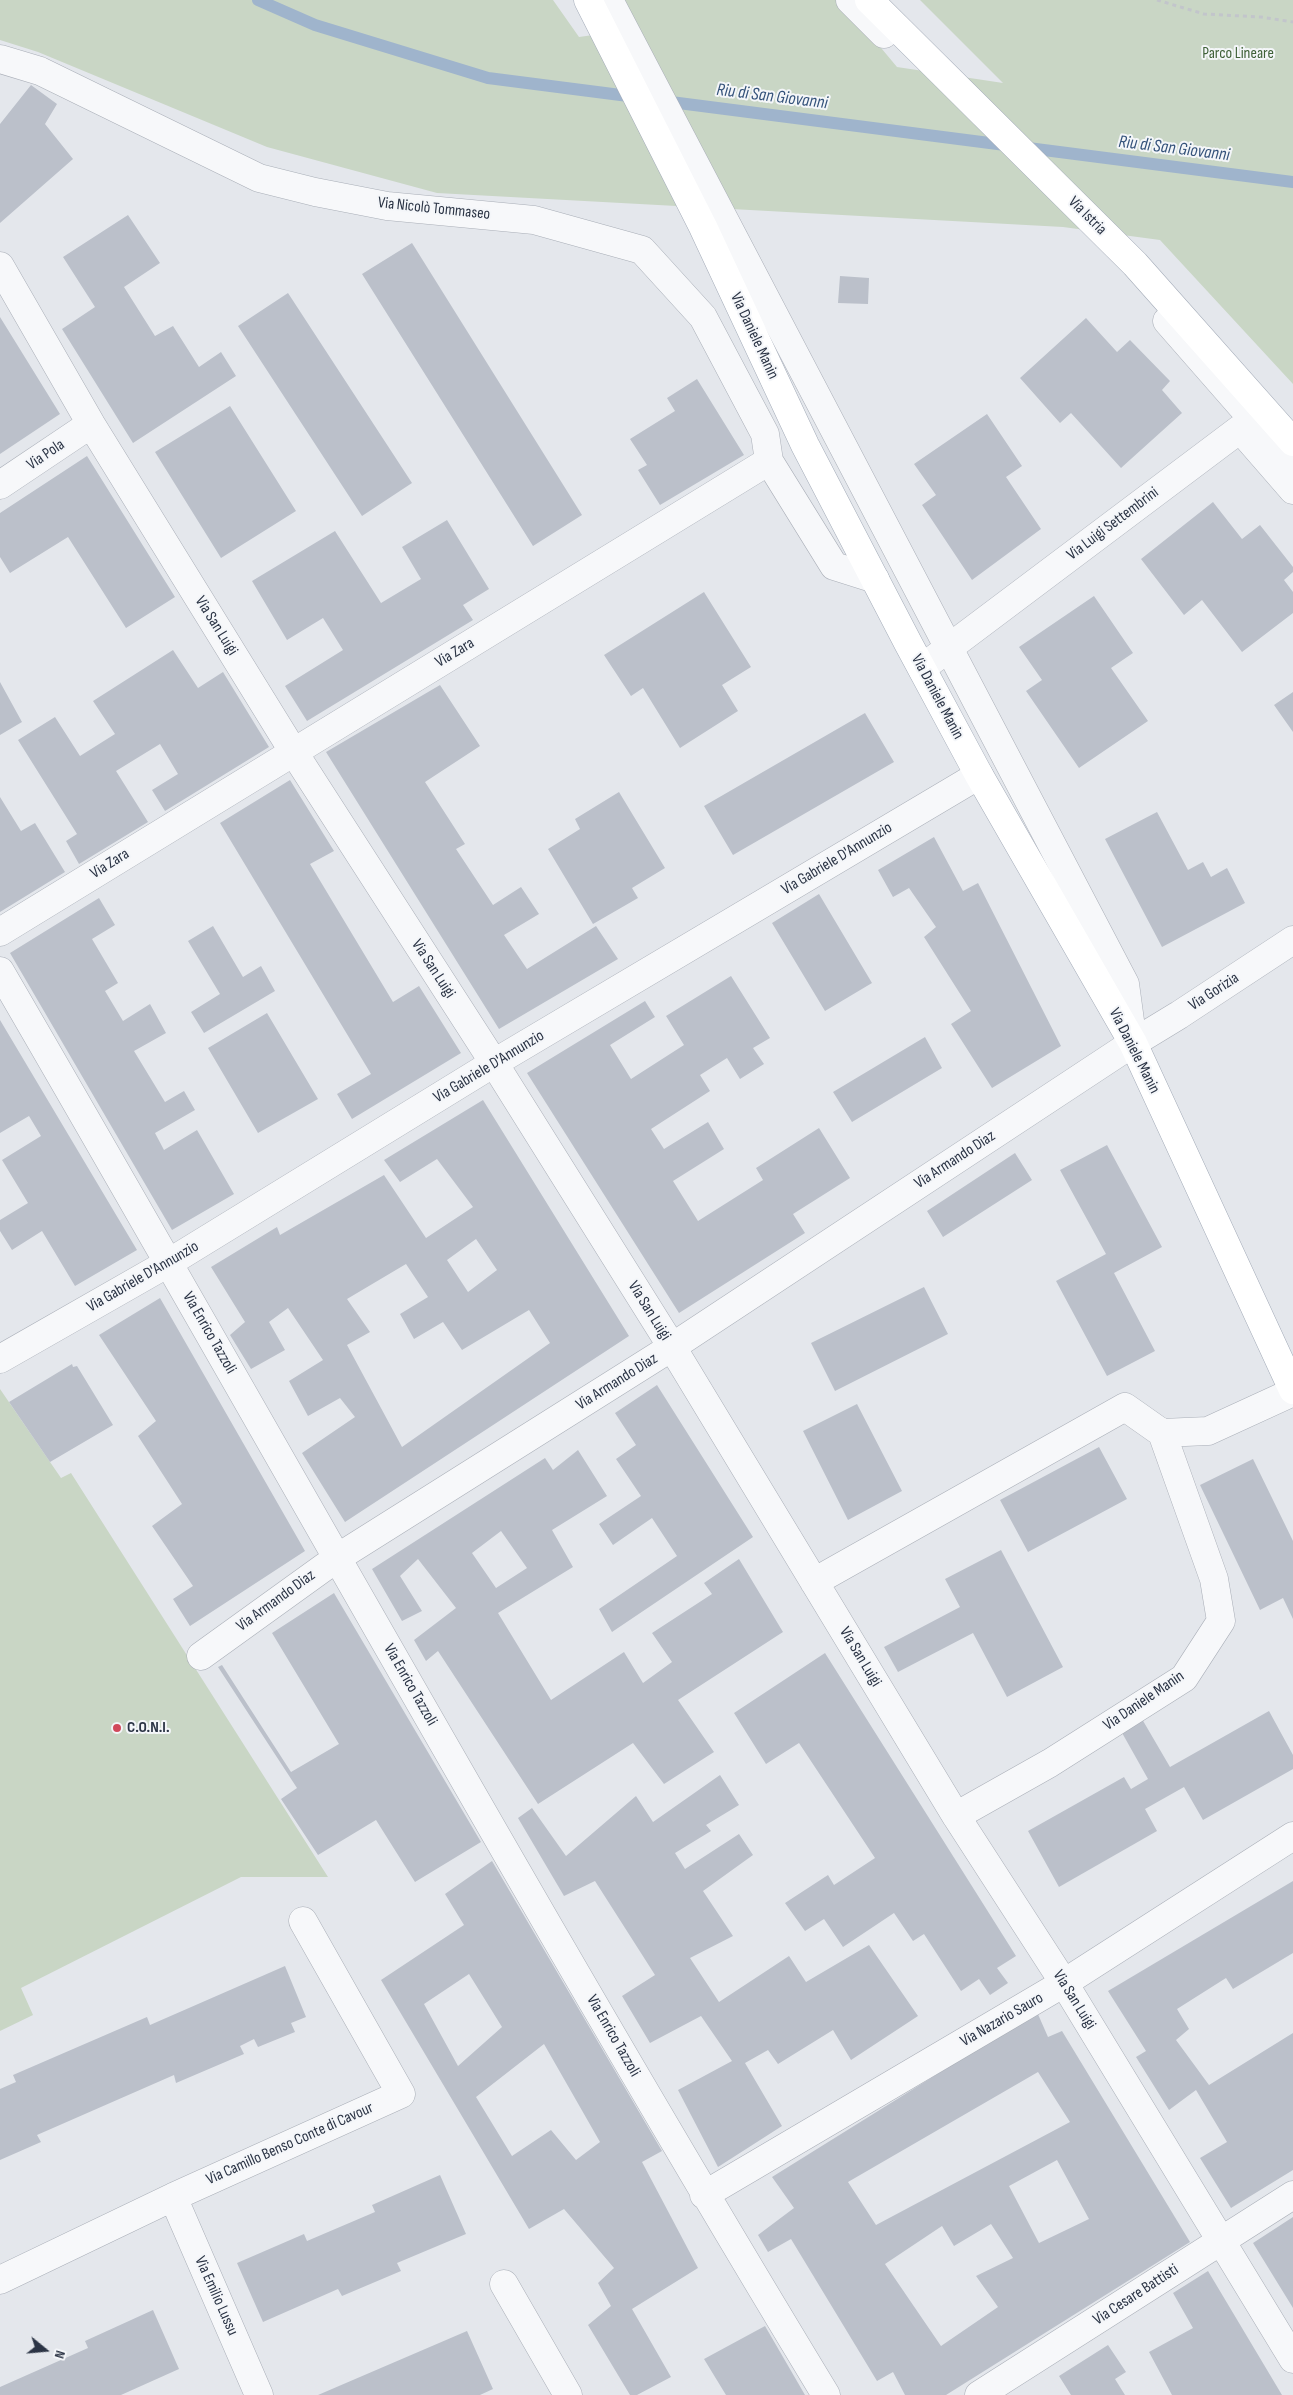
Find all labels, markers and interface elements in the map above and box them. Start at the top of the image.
park label: Parco Lineare [1202,44,1274,64]
water label: Riu di San Giovanni [715,79,829,115]
water label: Riu di San Giovanni [1117,131,1231,167]
street label: Via Istria [1064,193,1110,239]
street label: Via Nicolò Tommaseo [377,194,491,224]
street label: Via Daniele Manin [726,290,782,382]
street label: Via Pola [23,435,69,475]
street label: Via Luigi Settembrini [1063,483,1163,565]
street label: Via San Luigi [190,593,242,659]
street label: Via Zara [432,634,478,672]
street label: Via Daniele Manin [907,651,967,743]
street label: Via Gabriele D'Annunzio [778,818,896,900]
street label: Via Zara [87,845,133,883]
street label: Via San Luigi [407,936,459,1002]
street label: Via Gorizia [1185,969,1243,1015]
street label: Via Daniele Manin [1104,1005,1164,1097]
street label: Via Gabriele D'Annunzio [430,1026,548,1108]
street label: Via Armando Diaz [911,1127,999,1193]
street label: Via Gabriele D'Annunzio [84,1237,202,1317]
street label: Via San Luigi [623,1278,675,1344]
street label: Via Enrico Tazzoli [178,1289,240,1377]
street label: Via Armando Diaz [573,1349,661,1415]
street label: Via Armando Diaz [233,1566,319,1636]
street label: Via San Luigi [835,1624,885,1690]
street label: Via Enrico Tazzoli [379,1641,441,1729]
street label: Via Daniele Manin [1100,1667,1188,1735]
place label: C.O.N.I. [127,1718,170,1738]
marker: C.O.N.I. [111,1722,123,1734]
street label: Via San Luigi [1048,1967,1100,2033]
street label: Via Nazario Sauro [957,1989,1047,2051]
street label: Via Enrico Tazzoli [582,1992,644,2080]
street label: Via Camillo Benso Conte di Cavour [203,2098,377,2190]
street label: Via Emilio Lussu [190,2253,242,2339]
street label: Via Cesare Battisti [1090,2260,1182,2330]
north arrow [20,2325,70,2375]
text: N [51,2348,69,2361]

